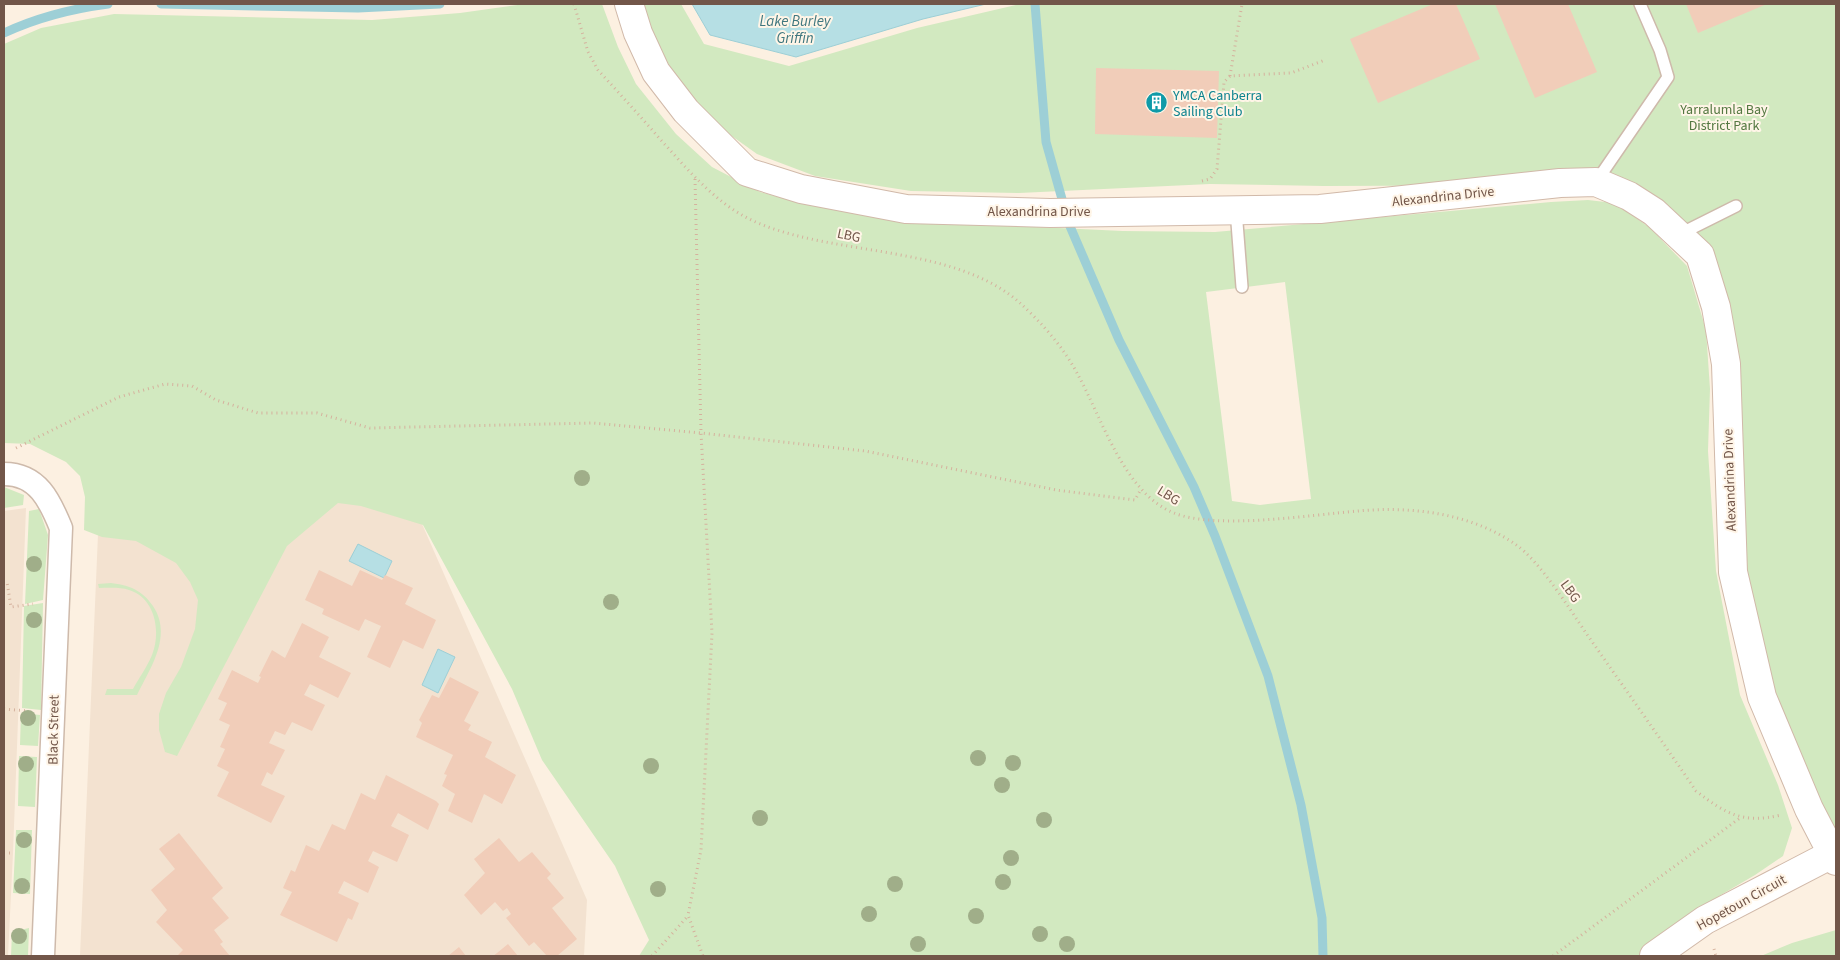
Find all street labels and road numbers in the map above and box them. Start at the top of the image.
street label: Alexandrina Drive [1391,182,1495,212]
street label: Alexandrina Drive [988,202,1090,222]
street label: LBG [835,224,862,248]
street label: Alexandrina Drive [1718,428,1742,532]
street label: LBG [1153,481,1184,511]
street label: LBG [1555,576,1585,607]
street label: Black Street [43,695,65,765]
street label: Hopetoun Circuit [1693,870,1790,936]

